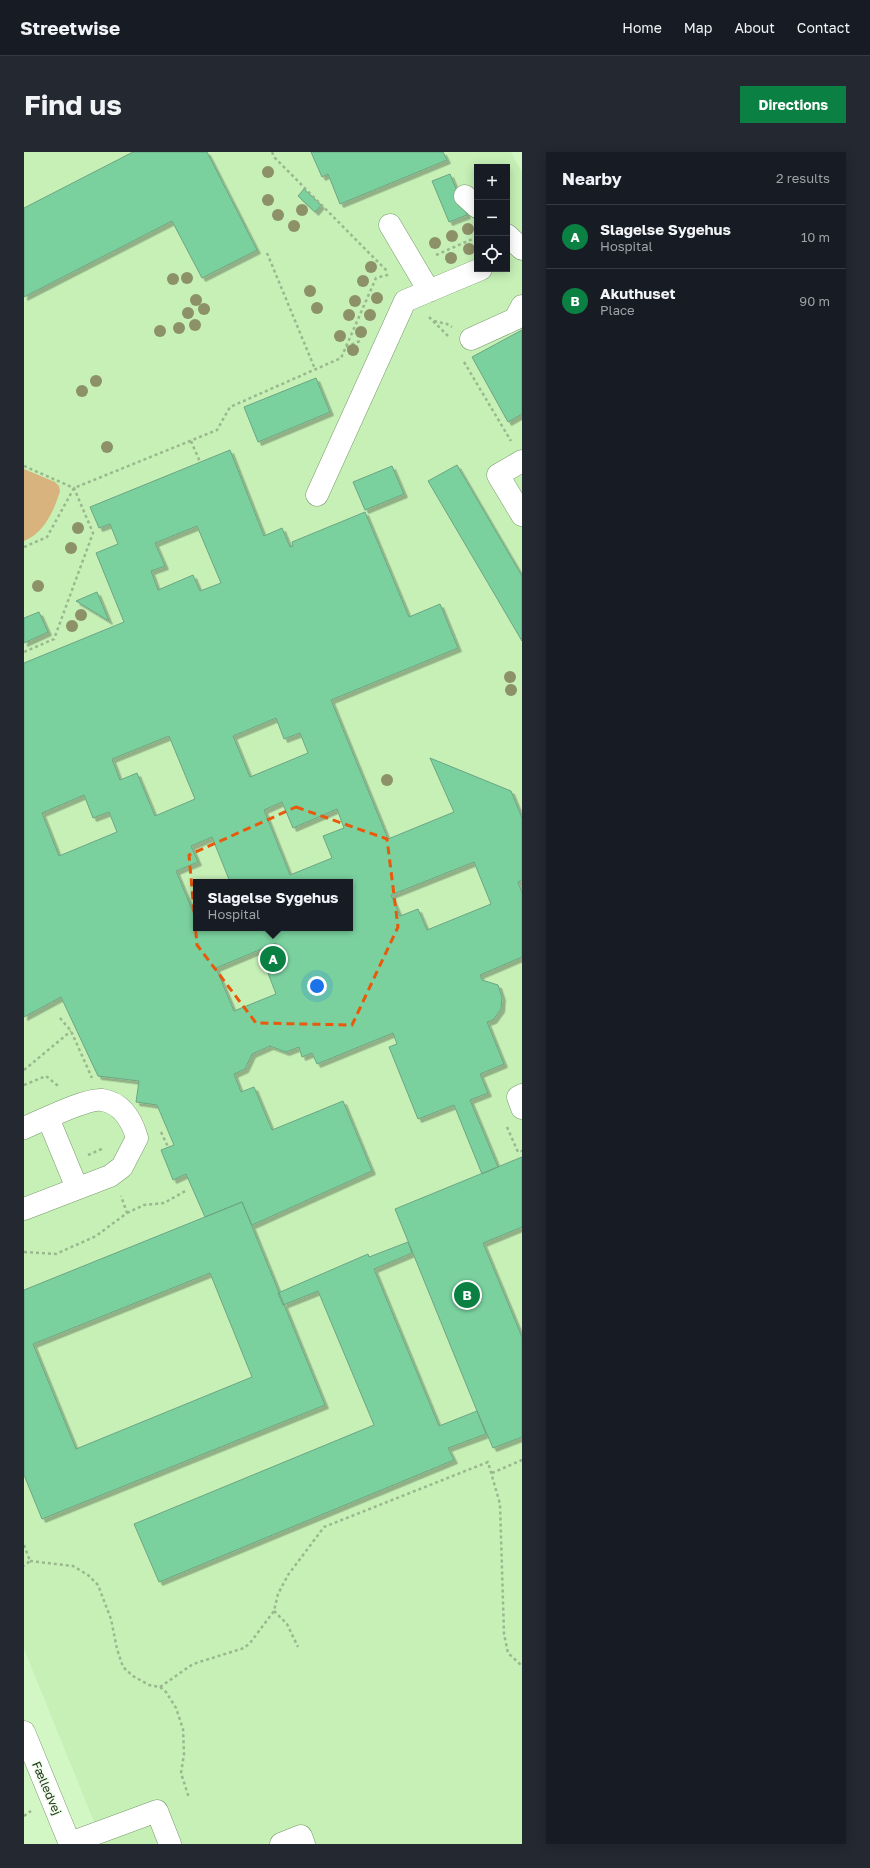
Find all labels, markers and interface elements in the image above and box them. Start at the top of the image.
text: Streetwise [20,16,120,39]
text: Home [622,19,662,36]
text: Map [684,19,712,36]
text: About [734,19,775,36]
text: Contact [797,19,850,36]
button: Directions [740,86,846,123]
text: Find us [24,88,122,121]
map controls [474,164,510,272]
button: + [474,164,510,200]
text: Nearby [562,168,622,189]
text: 2 results [776,170,830,186]
button: − [474,200,510,236]
text: Slagelse Sygehus [600,220,731,238]
text: A [570,229,580,245]
text: 10 m [801,229,830,245]
button: locate [474,236,510,272]
text: Hospital [600,238,653,254]
text: Akuthuset [600,284,675,302]
text: B [570,293,580,309]
text: 90 m [799,293,830,309]
text: Place [600,302,635,318]
popup [193,879,353,931]
text: Slagelse Sygehus [208,888,338,906]
text: Hospital [208,906,260,922]
pin: A [260,944,286,974]
your location [307,976,327,996]
pin: B [454,1280,480,1310]
street label: Fælledvej [29,1759,65,1817]

